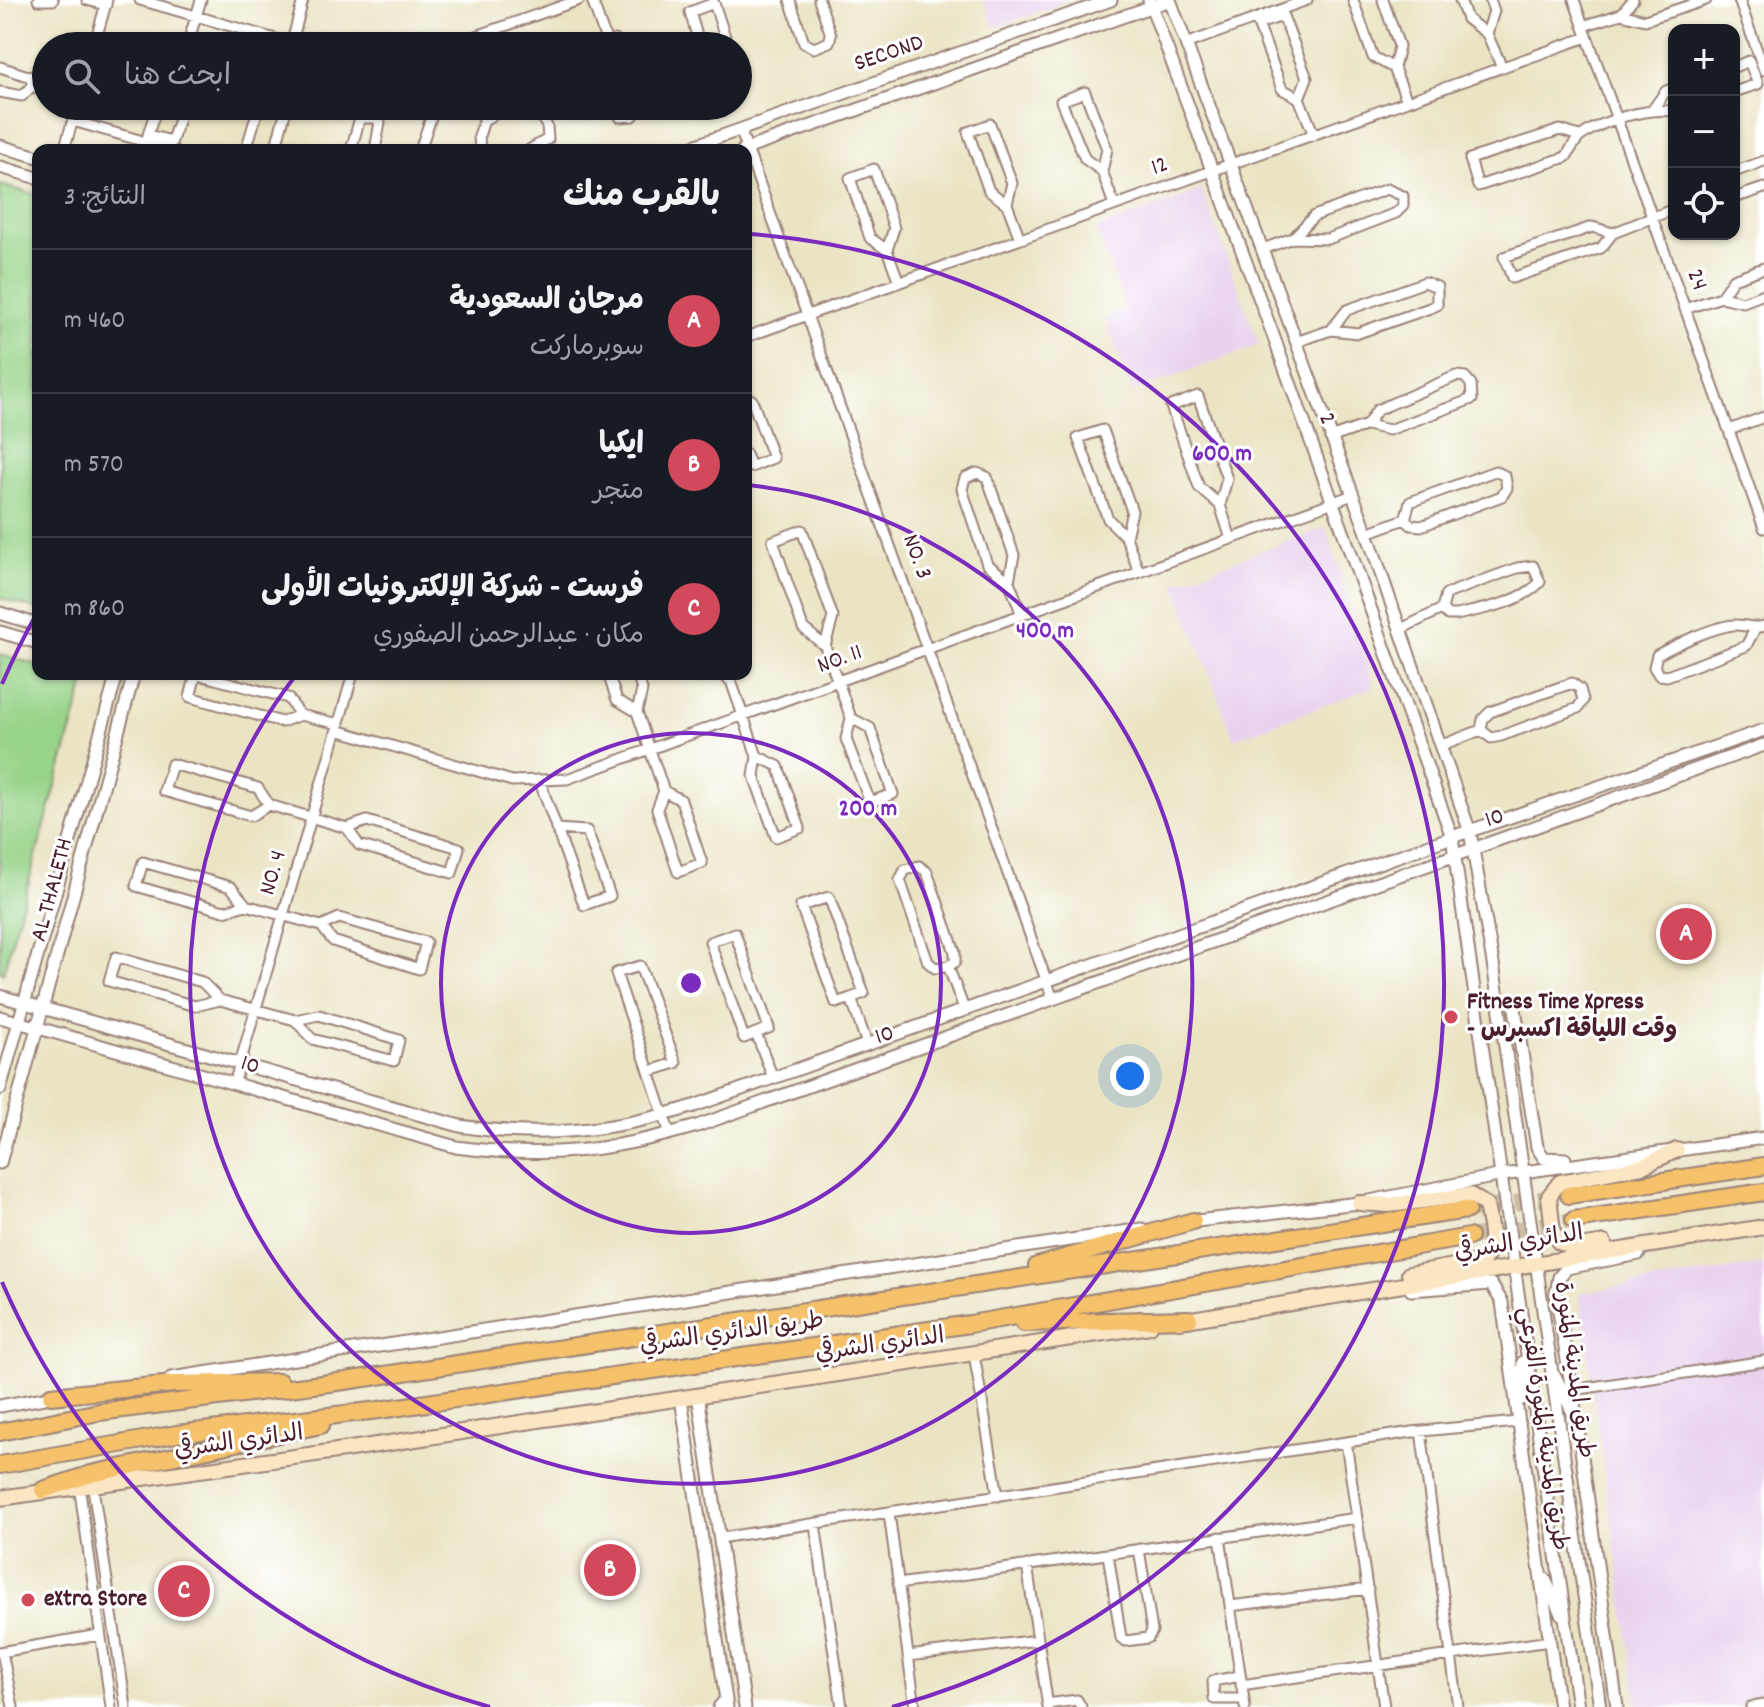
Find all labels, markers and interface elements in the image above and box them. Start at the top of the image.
map controls [1668,24,1740,240]
button: + [1668,24,1740,96]
street label: SECOND [850,26,928,82]
search box [32,32,752,120]
icon: search [60,54,104,98]
text: ابحث هنا [124,57,231,100]
button: − [1668,96,1740,168]
street label: 12 [1147,148,1173,186]
button: locate [1668,168,1740,240]
text: بالقرب منك [563,174,720,223]
text: النتائج: 3 [64,180,146,217]
street label: 24 [1677,265,1715,295]
text: مرجان السعودية [449,281,644,324]
text: 460 m [64,303,126,340]
text: A [687,303,701,340]
text: سوبرماركت [530,330,644,367]
street label: 2 [1308,408,1344,430]
text: ايكيا [599,425,644,468]
text: 600 m [1192,438,1252,472]
text: 570 m [64,447,124,484]
text: B [688,447,700,484]
text: متجر [593,474,644,511]
street label: NO. 3 [892,530,940,584]
text: فرست - شركة الإلكترونيات الأولى [261,569,644,612]
text: 860 m [64,591,125,628]
text: C [688,591,700,628]
text: 400 m [1016,615,1074,649]
text: مكان · عبدالرحمن الصفوري [373,618,644,655]
street label: NO. 11 [813,636,867,684]
text: 200 m [839,793,897,827]
street label: 10 [1481,800,1509,838]
street label: AL THALETH [23,834,83,946]
street label: NO. 4 [251,847,297,899]
pin: A [1660,904,1712,964]
centre of rings [677,969,705,997]
place label: Fitness Time Xpress - وقت اللياقة اكسبرس [1467,986,1677,1048]
marker: Fitness Time Xpress - وقت اللياقة اكسبرس [1442,1008,1460,1026]
street label: 10 [871,1017,899,1055]
street label: 10 [236,1047,264,1085]
your location [1110,1056,1150,1096]
street label: الدائري الشرقي [1452,1215,1586,1271]
street label: طريق المدينة المنورة [1544,1279,1602,1461]
street label: طريق الدائري الشرقي [637,1302,826,1364]
street label: طريق المدينة المنورة الفرعي [1507,1305,1576,1553]
street label: الدائري الشرقي [813,1318,947,1372]
street label: الدائري الشرقي [172,1415,306,1469]
pin: B [584,1540,636,1600]
pin: C [158,1561,210,1621]
place label: eXtra Store [44,1583,148,1617]
marker: eXtra Store [19,1591,37,1609]

